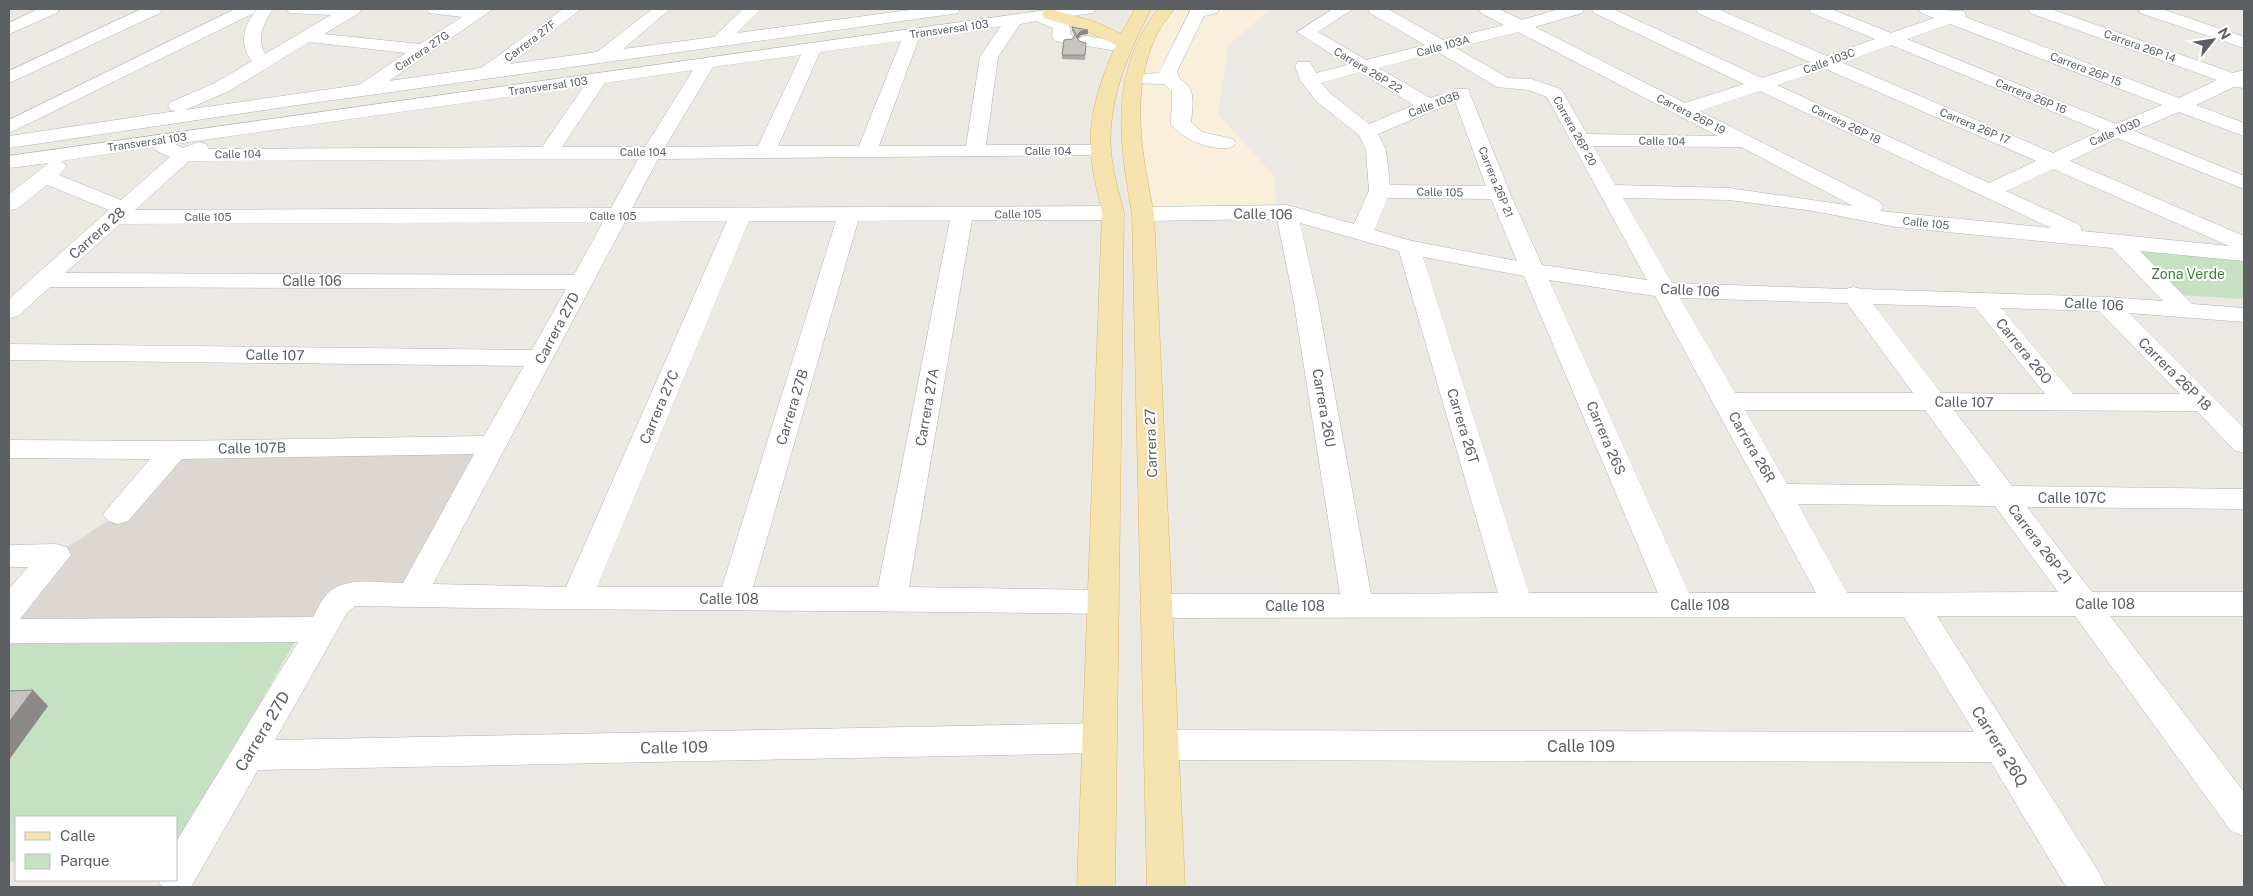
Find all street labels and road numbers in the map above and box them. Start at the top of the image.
street label: Transversal 103 [909,17,989,40]
street label: Carrera 27F [502,18,558,64]
street label: Carrera 26P 14 [2102,27,2178,65]
street label: Carrera 27G [393,29,451,73]
street label: Calle 103A [1415,33,1471,59]
street label: Carrera 26P 22 [1332,45,1405,95]
street label: Calle 103C [1801,46,1857,76]
street label: Carrera 26P 15 [2048,50,2124,88]
street label: Transversal 103 [508,74,588,97]
street label: Carrera 26P 16 [1994,76,2068,116]
street label: Calle 103B [1407,89,1461,119]
street label: Carrera 26P 19 [1655,91,1728,137]
street label: Carrera 26P 20 [1551,94,1599,168]
street label: Carrera 26P 18 [1809,102,1883,146]
street label: Carrera 26P 17 [1938,106,2012,146]
street label: Calle 103D [2088,116,2143,148]
street label: Transversal 103 [107,130,187,153]
street label: Calle 104 [1639,135,1686,147]
street label: Calle 104 [1025,145,1071,157]
street label: Carrera 26P 21 [1476,145,1516,219]
street label: Calle 104 [620,146,666,158]
street label: Calle 104 [215,148,262,160]
street label: Calle 105 [1416,186,1464,198]
street label: Carrera 28 [66,204,128,262]
street label: Calle 106 [1233,205,1293,223]
street label: Calle 105 [994,208,1042,220]
street label: Calle 105 [590,210,636,222]
street label: Calle 105 [185,211,231,223]
street label: Calle 105 [1902,215,1950,231]
street label: Calle 106 [282,273,342,289]
street label: Calle 106 [1660,280,1720,300]
street label: Carrera 27D [531,289,583,367]
street label: Calle 106 [2064,294,2124,314]
street label: Carrera 26O [1993,315,2055,387]
street label: Carrera 26P 18 [2135,334,2215,414]
street label: Calle 107 [245,346,305,364]
street label: Carrera 27B [773,367,811,447]
street label: Carrera 27A [912,367,942,447]
street label: Carrera 27C [636,368,682,446]
street label: Carrera 26U [1309,368,1339,448]
street label: Carrera 26T [1444,386,1482,466]
street label: Calle 107 [1934,393,1994,411]
street label: Carrera 26S [1583,399,1629,477]
street label: Carrera 27 [1142,408,1160,478]
street label: Carrera 26R [1725,409,1779,485]
street label: Calle 107B [218,439,286,457]
street label: Calle 107C [2038,490,2106,506]
street label: Carrera 26P 21 [2005,501,2075,587]
street label: Calle 108 [699,591,759,607]
street label: Calle 108 [2075,596,2135,612]
street label: Calle 108 [1670,597,1730,613]
street label: Calle 108 [1265,598,1325,614]
street label: Carrera 27D [231,688,294,775]
street label: Carrera 26Q [1967,702,2032,790]
street label: Calle 109 [640,737,708,758]
street label: Calle 109 [1547,737,1615,756]

